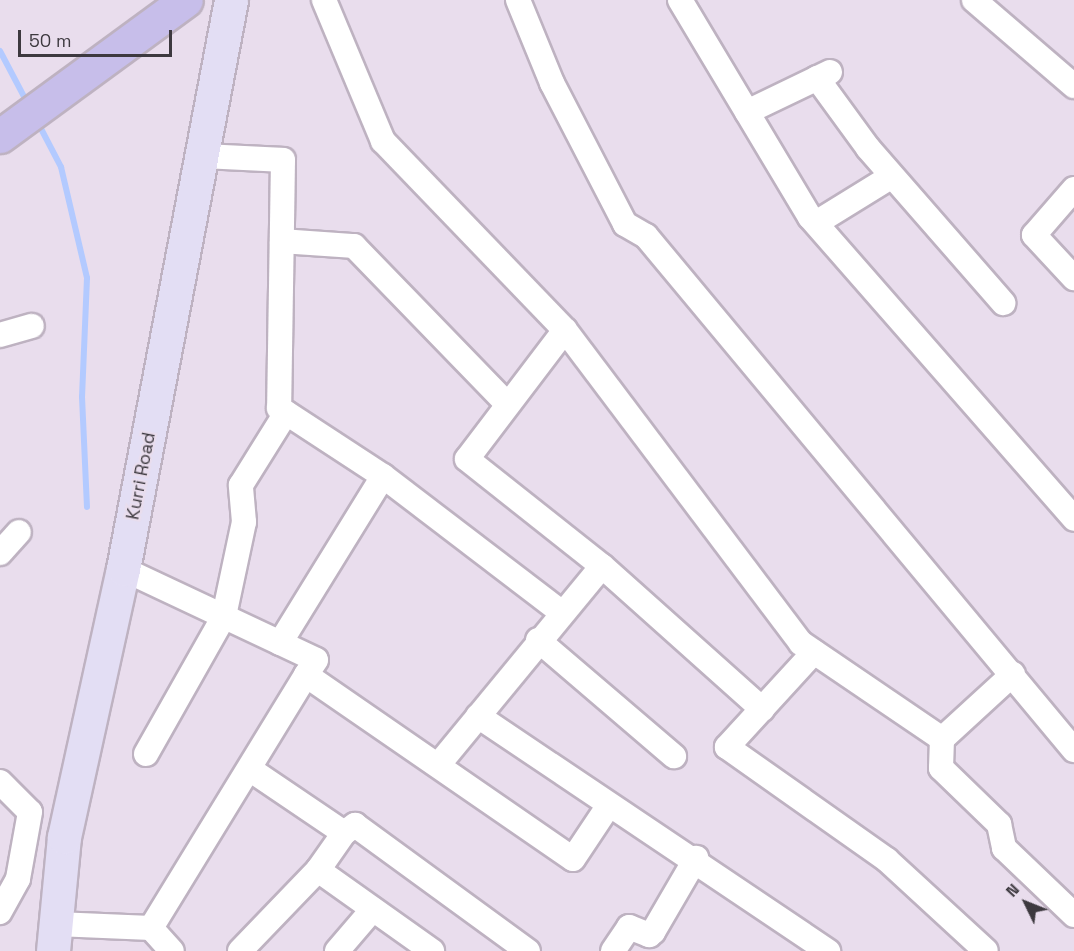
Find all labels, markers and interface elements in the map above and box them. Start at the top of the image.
scale bar [21,18,176,56]
text: 50 m [29,29,71,52]
street label: Kurri Road [122,430,160,522]
north arrow [996,873,1056,933]
text: N [1001,879,1024,901]

